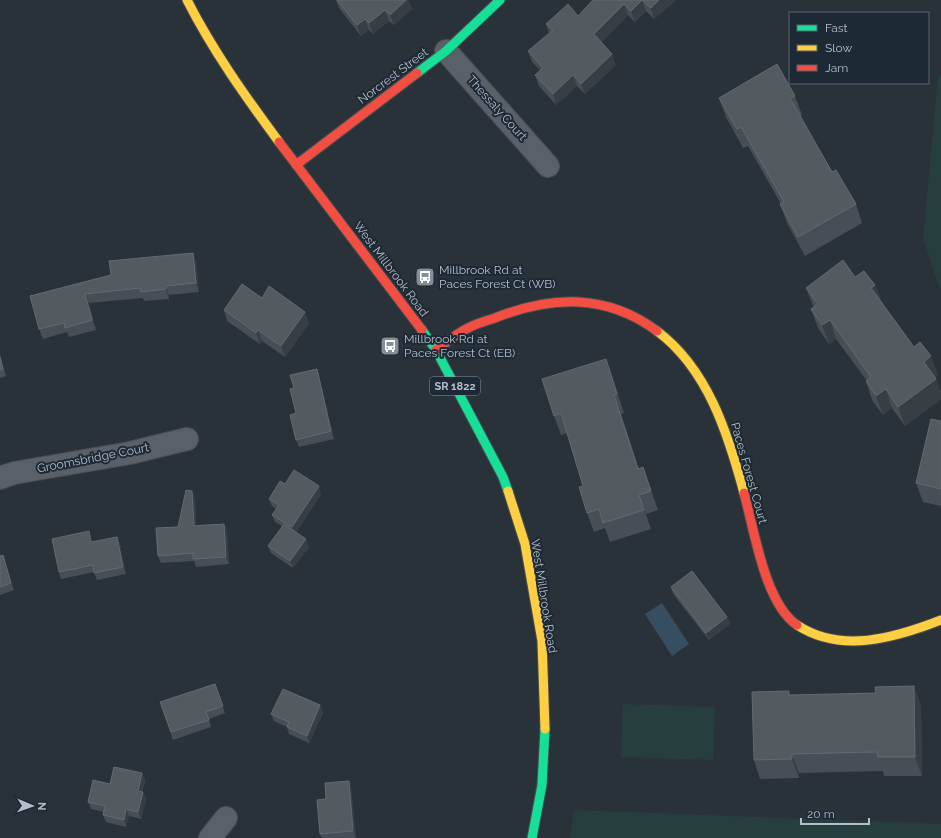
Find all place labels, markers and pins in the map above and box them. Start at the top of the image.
place label: Millbrook Rd at Paces Forest Ct (WB) [439,263,555,291]
bus stop icon: Millbrook Rd at Paces Forest Ct (WB) [414,266,436,288]
place label: Millbrook Rd at Paces Forest Ct (EB) [404,332,515,360]
bus stop icon: Millbrook Rd at Paces Forest Ct (EB) [379,335,401,357]

